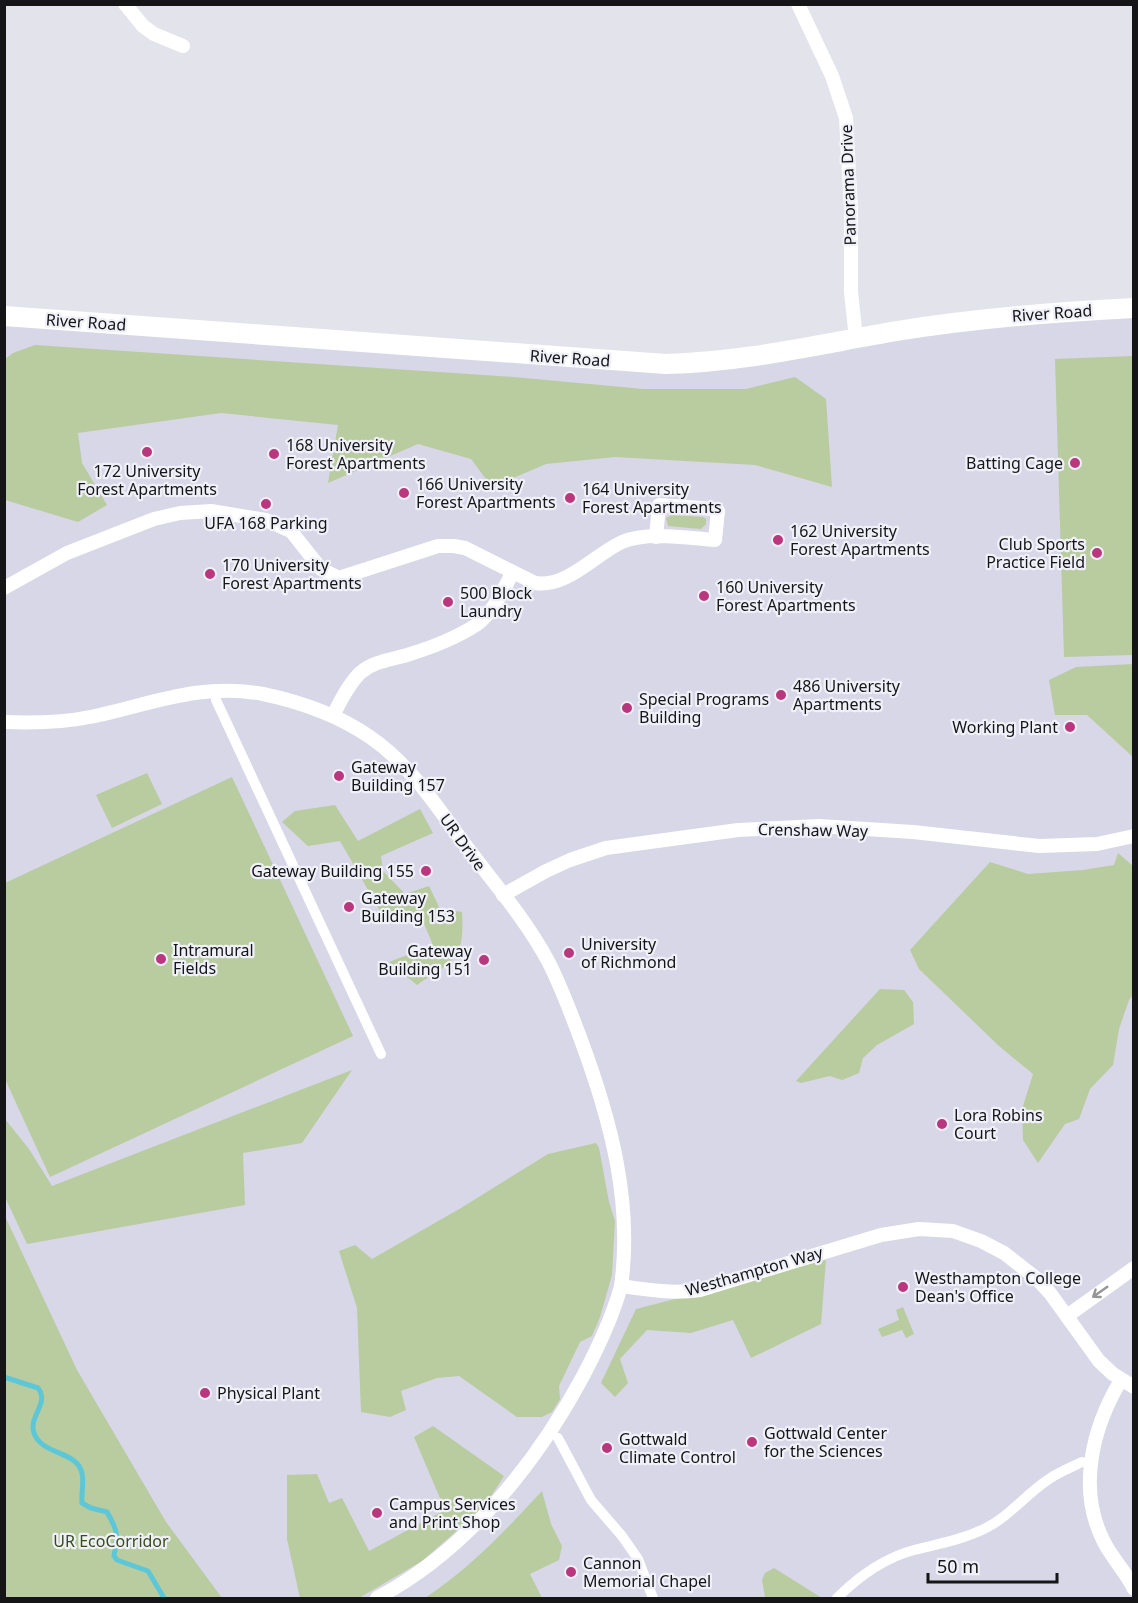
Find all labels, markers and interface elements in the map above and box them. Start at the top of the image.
street label: Panorama Drive [835,124,861,246]
street label: River Road [1011,299,1093,327]
street label: River Road [45,308,127,336]
street label: River Road [529,344,611,372]
place label: 168 University Forest Apartments [286,434,426,474]
marker: 172 University Forest Apartments [140,445,154,459]
marker: 168 University Forest Apartments [267,447,281,461]
place label: Batting Cage [966,452,1063,474]
marker: Batting Cage [1068,456,1082,470]
place label: 172 University Forest Apartments [77,460,217,500]
place label: 166 University Forest Apartments [416,473,556,513]
place label: 164 University Forest Apartments [582,478,722,518]
marker: 166 University Forest Apartments [397,486,411,500]
marker: 164 University Forest Apartments [563,491,577,505]
marker: UFA 168 Parking [259,497,273,511]
place label: UFA 168 Parking [204,512,328,534]
place label: 162 University Forest Apartments [790,520,930,560]
marker: 162 University Forest Apartments [771,533,785,547]
place label: Club Sports Practice Field [986,533,1085,573]
marker: Club Sports Practice Field [1090,546,1104,560]
place label: 170 University Forest Apartments [222,554,362,594]
marker: 170 University Forest Apartments [203,567,217,581]
place label: 160 University Forest Apartments [716,576,856,616]
place label: 500 Block Laundry [460,582,533,622]
marker: 160 University Forest Apartments [697,589,711,603]
marker: 500 Block Laundry [441,595,455,609]
place label: 486 University Apartments [793,675,901,715]
place label: Special Programs Building [639,688,769,728]
marker: 486 University Apartments [774,688,788,702]
marker: Special Programs Building [620,701,634,715]
place label: Working Plant [952,716,1058,738]
marker: Working Plant [1063,720,1077,734]
place label: Gateway Building 157 [351,756,445,796]
marker: Gateway Building 157 [332,769,346,783]
street label: UR Drive [435,809,491,875]
street label: Crenshaw Way [758,818,869,842]
place label: Gateway Building 155 [251,860,414,882]
marker: Gateway Building 155 [419,864,433,878]
place label: Gateway Building 153 [361,887,455,927]
marker: Gateway Building 153 [342,900,356,914]
place label: University of Richmond [581,933,676,973]
place label: Intramural Fields [173,939,254,979]
place label: Gateway Building 151 [378,940,473,980]
marker: University of Richmond [562,946,576,960]
marker: Intramural Fields [154,952,168,966]
marker: Gateway Building 151 [477,953,491,967]
place label: Lora Robins Court [954,1104,1043,1144]
marker: Lora Robins Court [935,1117,949,1131]
street label: Westhampton Way [683,1241,826,1301]
place label: Westhampton College Dean's Office [915,1267,1081,1307]
marker: Westhampton College Dean's Office [896,1280,910,1294]
one-way arrow [1092,1286,1109,1298]
place label: Physical Plant [217,1382,320,1404]
marker: Physical Plant [198,1386,212,1400]
place label: Gottwald Center for the Sciences [764,1422,887,1462]
place label: Gottwald Climate Control [619,1428,736,1468]
marker: Gottwald Center for the Sciences [745,1435,759,1449]
marker: Gottwald Climate Control [600,1441,614,1455]
place label: Campus Services and Print Shop [389,1493,516,1533]
marker: Campus Services and Print Shop [370,1506,384,1520]
park label: UR EcoCorridor [53,1530,169,1552]
scale bar [928,1546,1057,1584]
place label: Cannon Memorial Chapel [583,1552,711,1592]
text: 50 m [937,1554,979,1578]
marker: Cannon Memorial Chapel [564,1565,578,1579]

